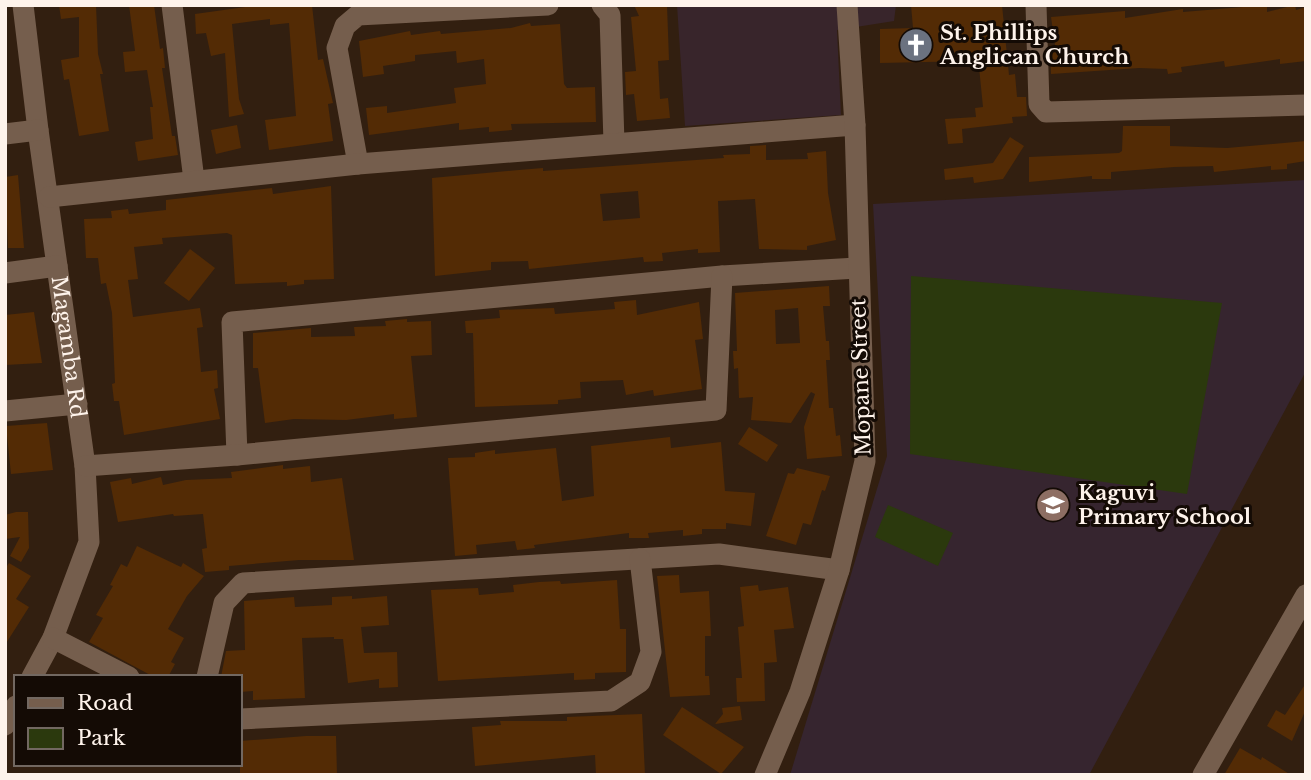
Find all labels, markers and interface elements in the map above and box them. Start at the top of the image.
place label: St. Phillips Anglican Church [939,20,1129,70]
church icon: St. Phillips Anglican Church [897,26,935,64]
street label: Magamba Rd [46,274,91,420]
street label: Mopane Street [845,298,877,456]
place label: Kaguvi Primary School [1078,480,1252,530]
school or university icon: Kaguvi Primary School [1034,486,1072,524]
legend [14,675,242,766]
text: Road [77,690,133,716]
text: Park [77,725,126,751]

